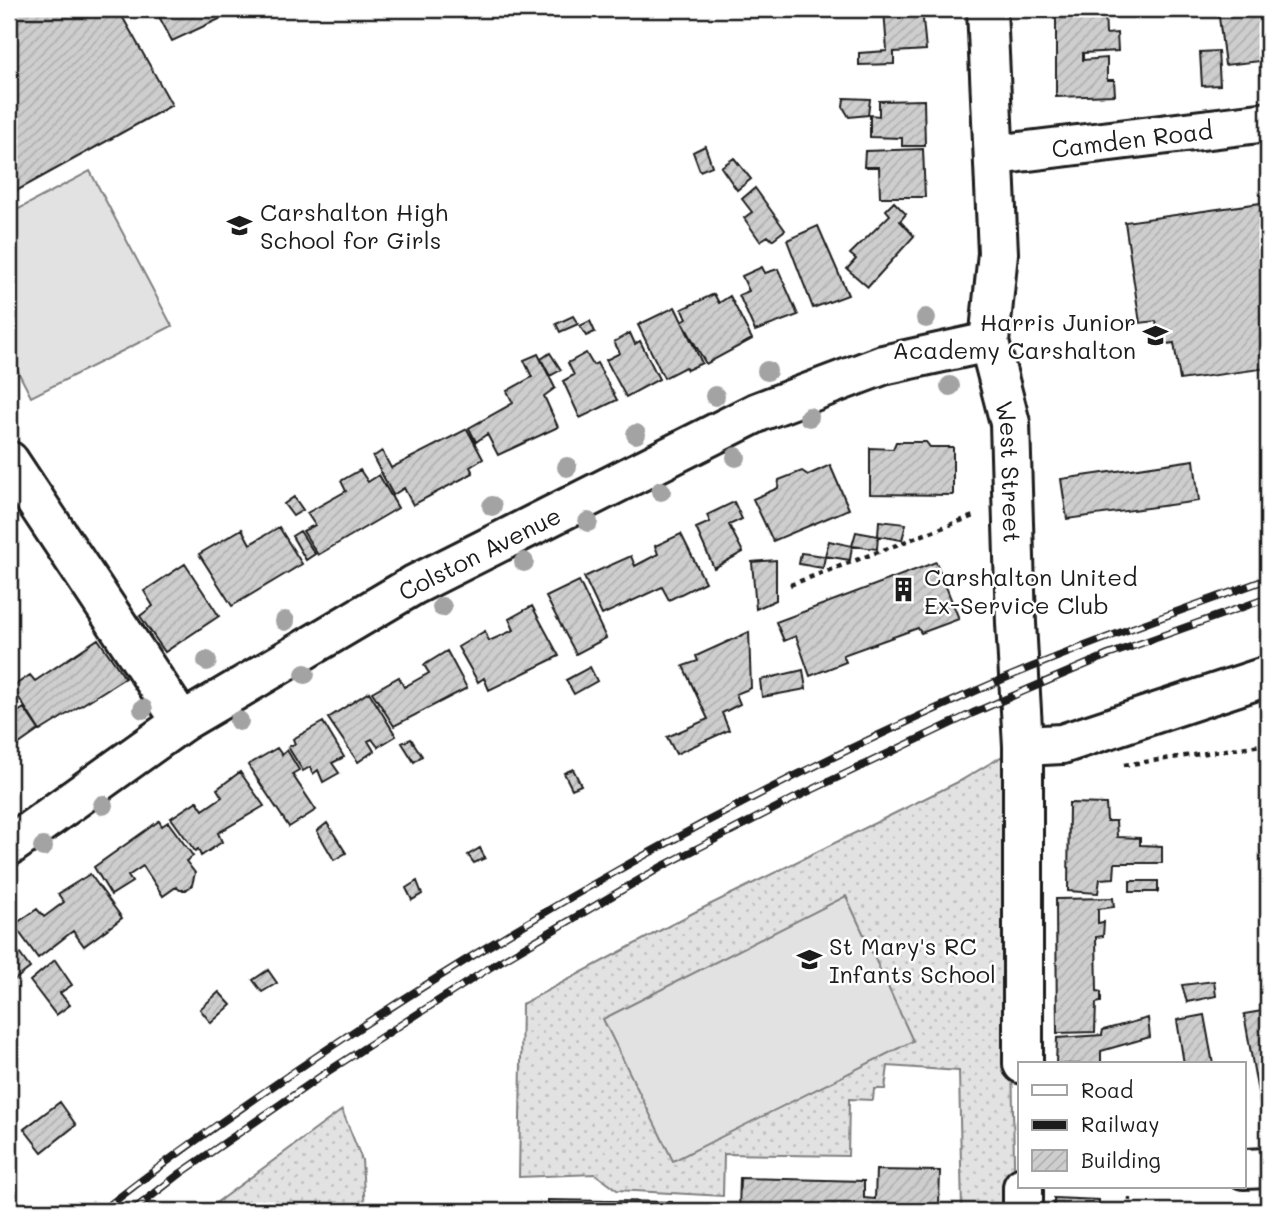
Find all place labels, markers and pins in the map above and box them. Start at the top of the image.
place label: Carshalton High School for Girls [260,196,448,255]
school or university icon: Carshalton High School for Girls [226,211,254,239]
place label: Harris Junior Academy Carshalton [893,306,1136,365]
school or university icon: Harris Junior Academy Carshalton [1142,321,1170,349]
place label: Carshalton United Ex-Service Club [924,561,1137,620]
building icon: Carshalton United Ex-Service Club [890,576,918,604]
place label: St Mary's RC Infants School [829,930,996,989]
school or university icon: St Mary's RC Infants School [795,945,823,973]

